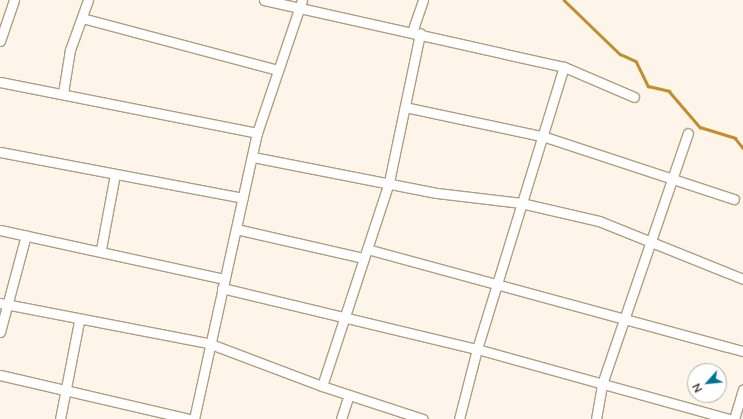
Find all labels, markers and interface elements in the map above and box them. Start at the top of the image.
north arrow [687,363,727,403]
text: N [689,381,704,395]

